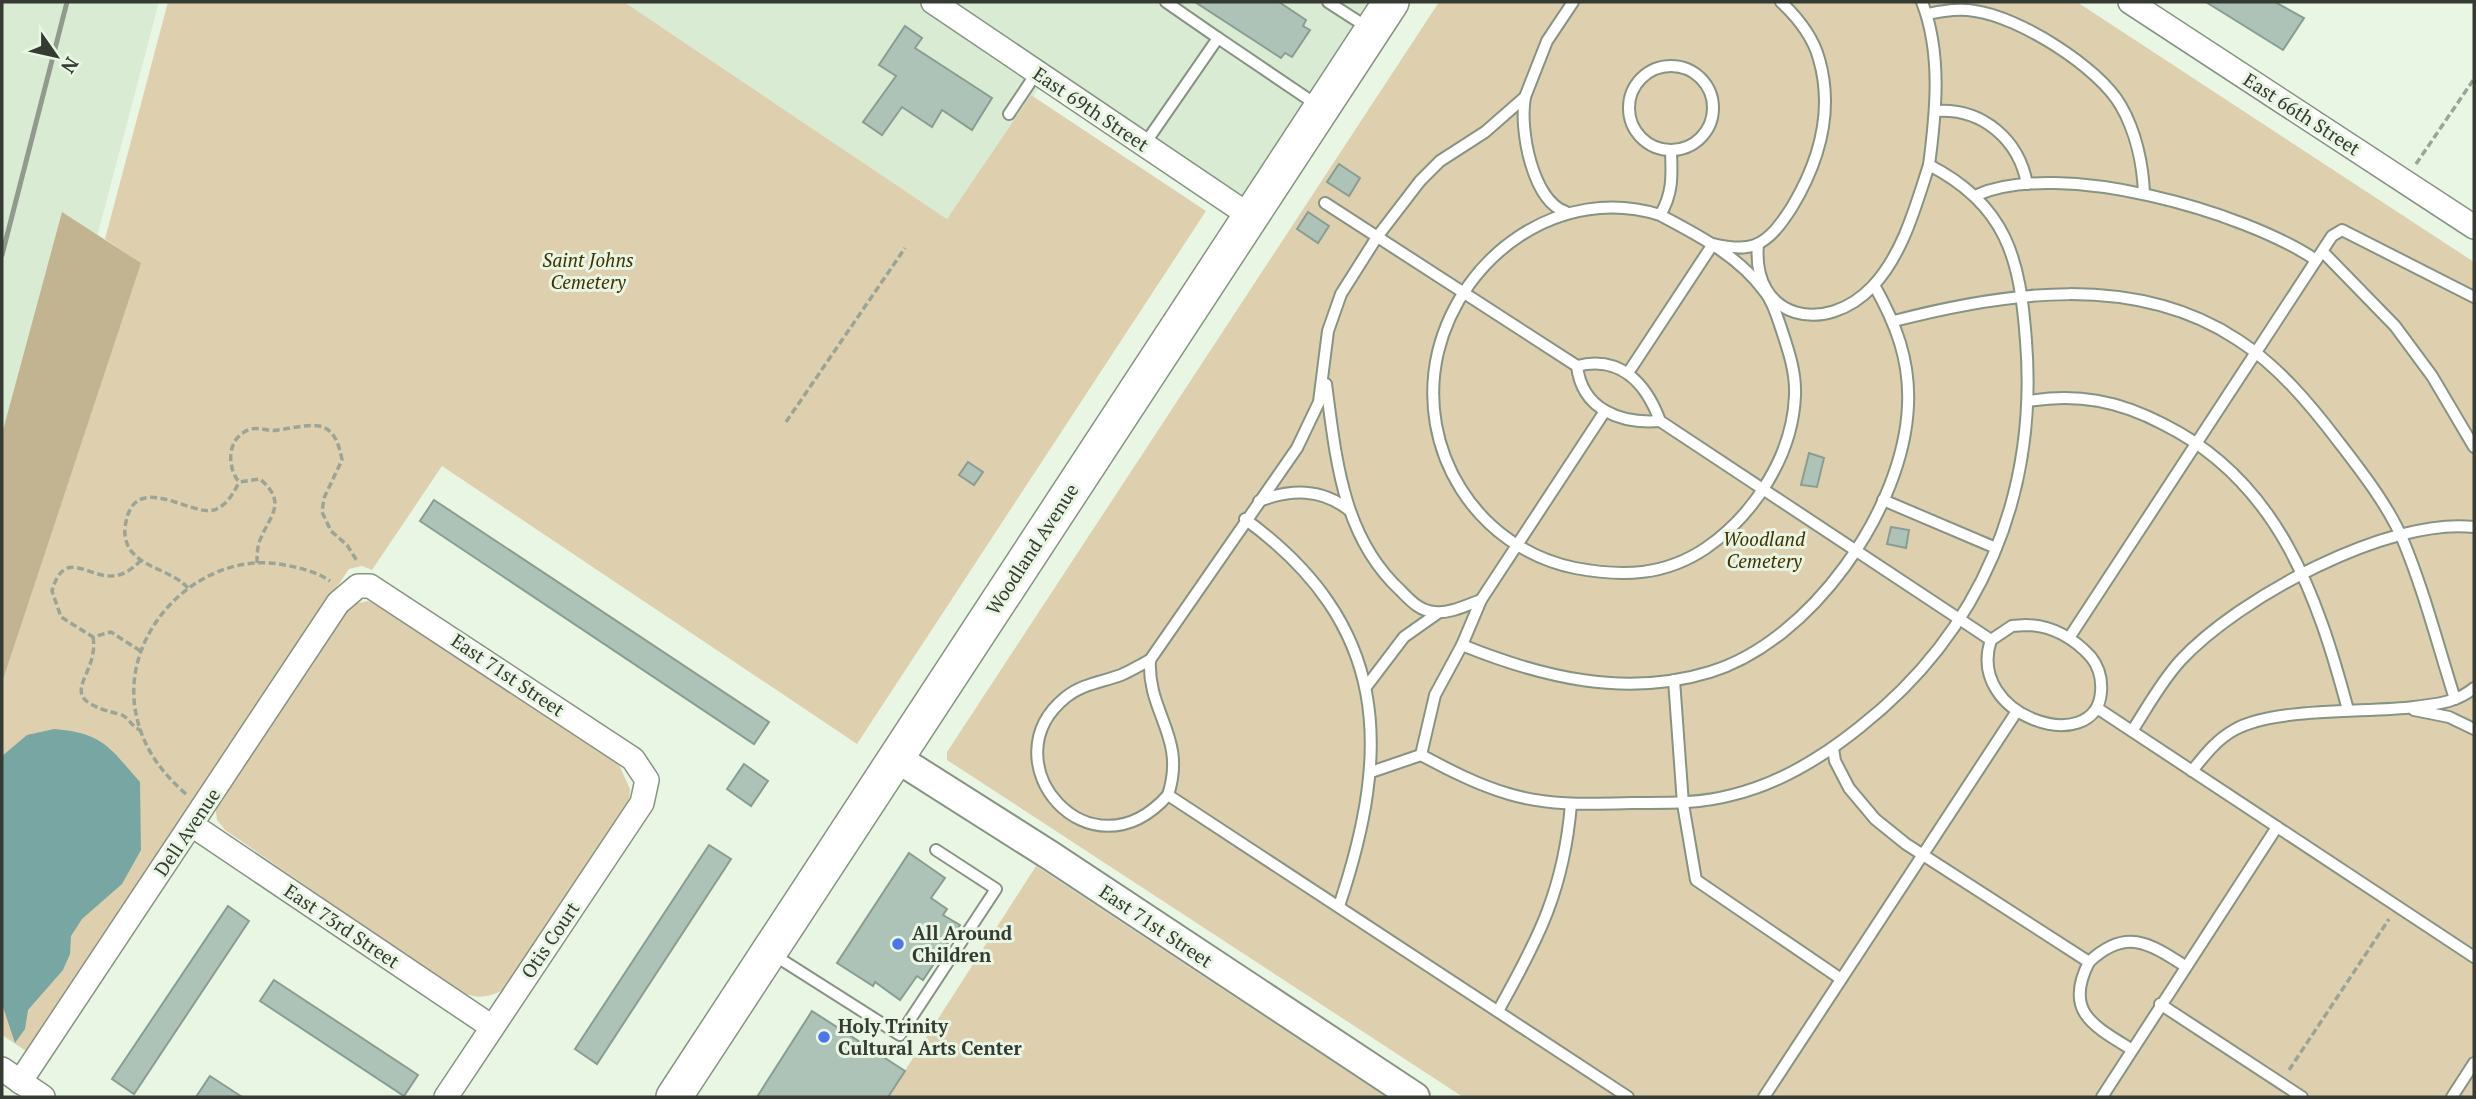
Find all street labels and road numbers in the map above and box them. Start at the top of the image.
street label: East 69th Street [1029,61,1154,157]
street label: East 66th Street [2239,67,2365,161]
street label: Woodland Avenue [980,478,1083,619]
street label: East 71st Street [447,627,570,722]
street label: Dell Avenue [148,783,225,881]
street label: East 73rd Street [280,878,405,973]
street label: East 71st Street [1095,878,1218,973]
street label: Otis Court [515,897,584,983]

